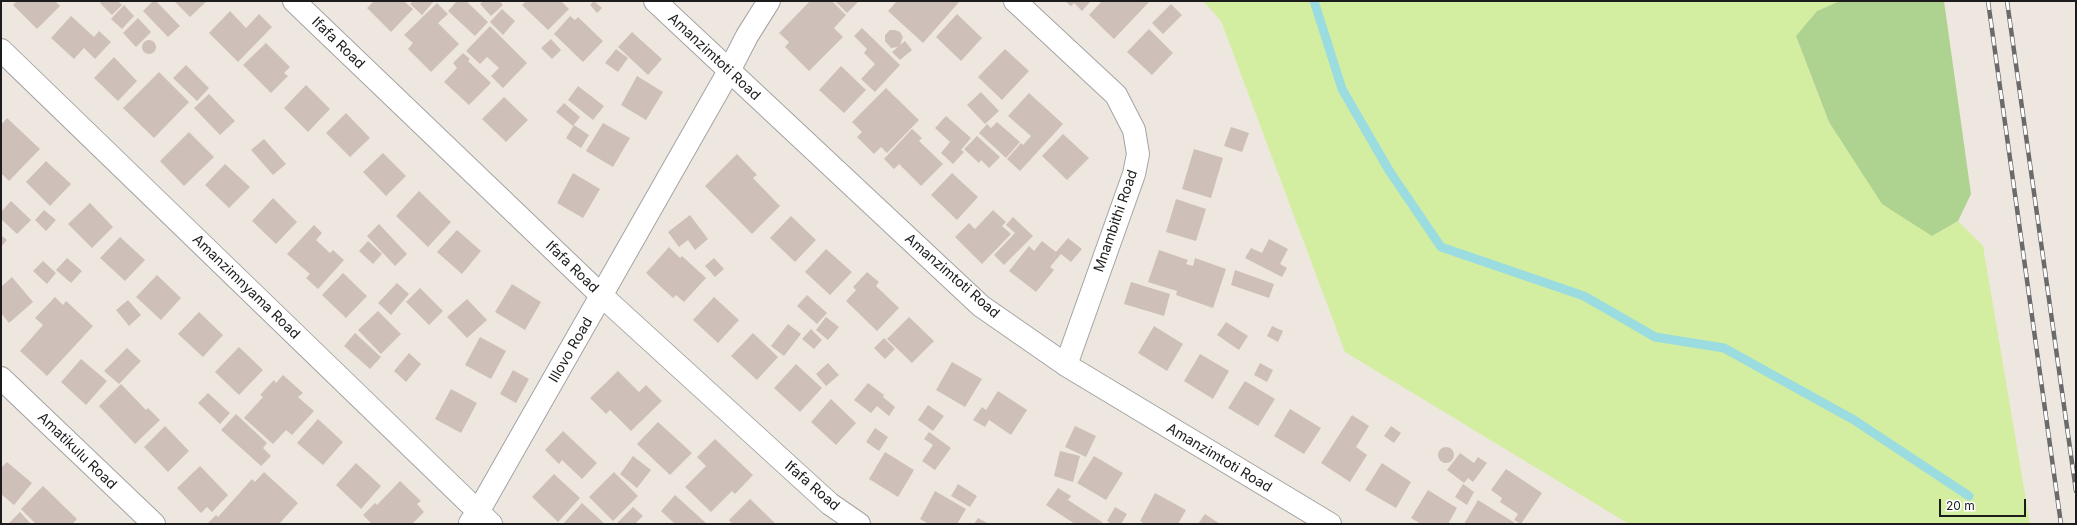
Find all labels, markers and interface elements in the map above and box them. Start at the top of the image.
street label: Amanzimtoti Road [664,10,764,104]
street label: Ifafa Road [308,14,368,72]
street label: Mnambithi Road [1091,168,1141,274]
street label: Amanzimtoti Road [901,230,1003,322]
street label: Amanzimnyama Road [189,231,303,343]
street label: Ifafa Road [542,238,602,296]
street label: Illovo Road [546,314,596,386]
street label: Amatikulu Road [34,409,120,493]
street label: Amanzimtoti Road [1163,420,1275,496]
street label: Ifafa Road [781,458,843,514]
scale bar [1941,491,2028,517]
text: 20 m [1946,498,1975,513]

